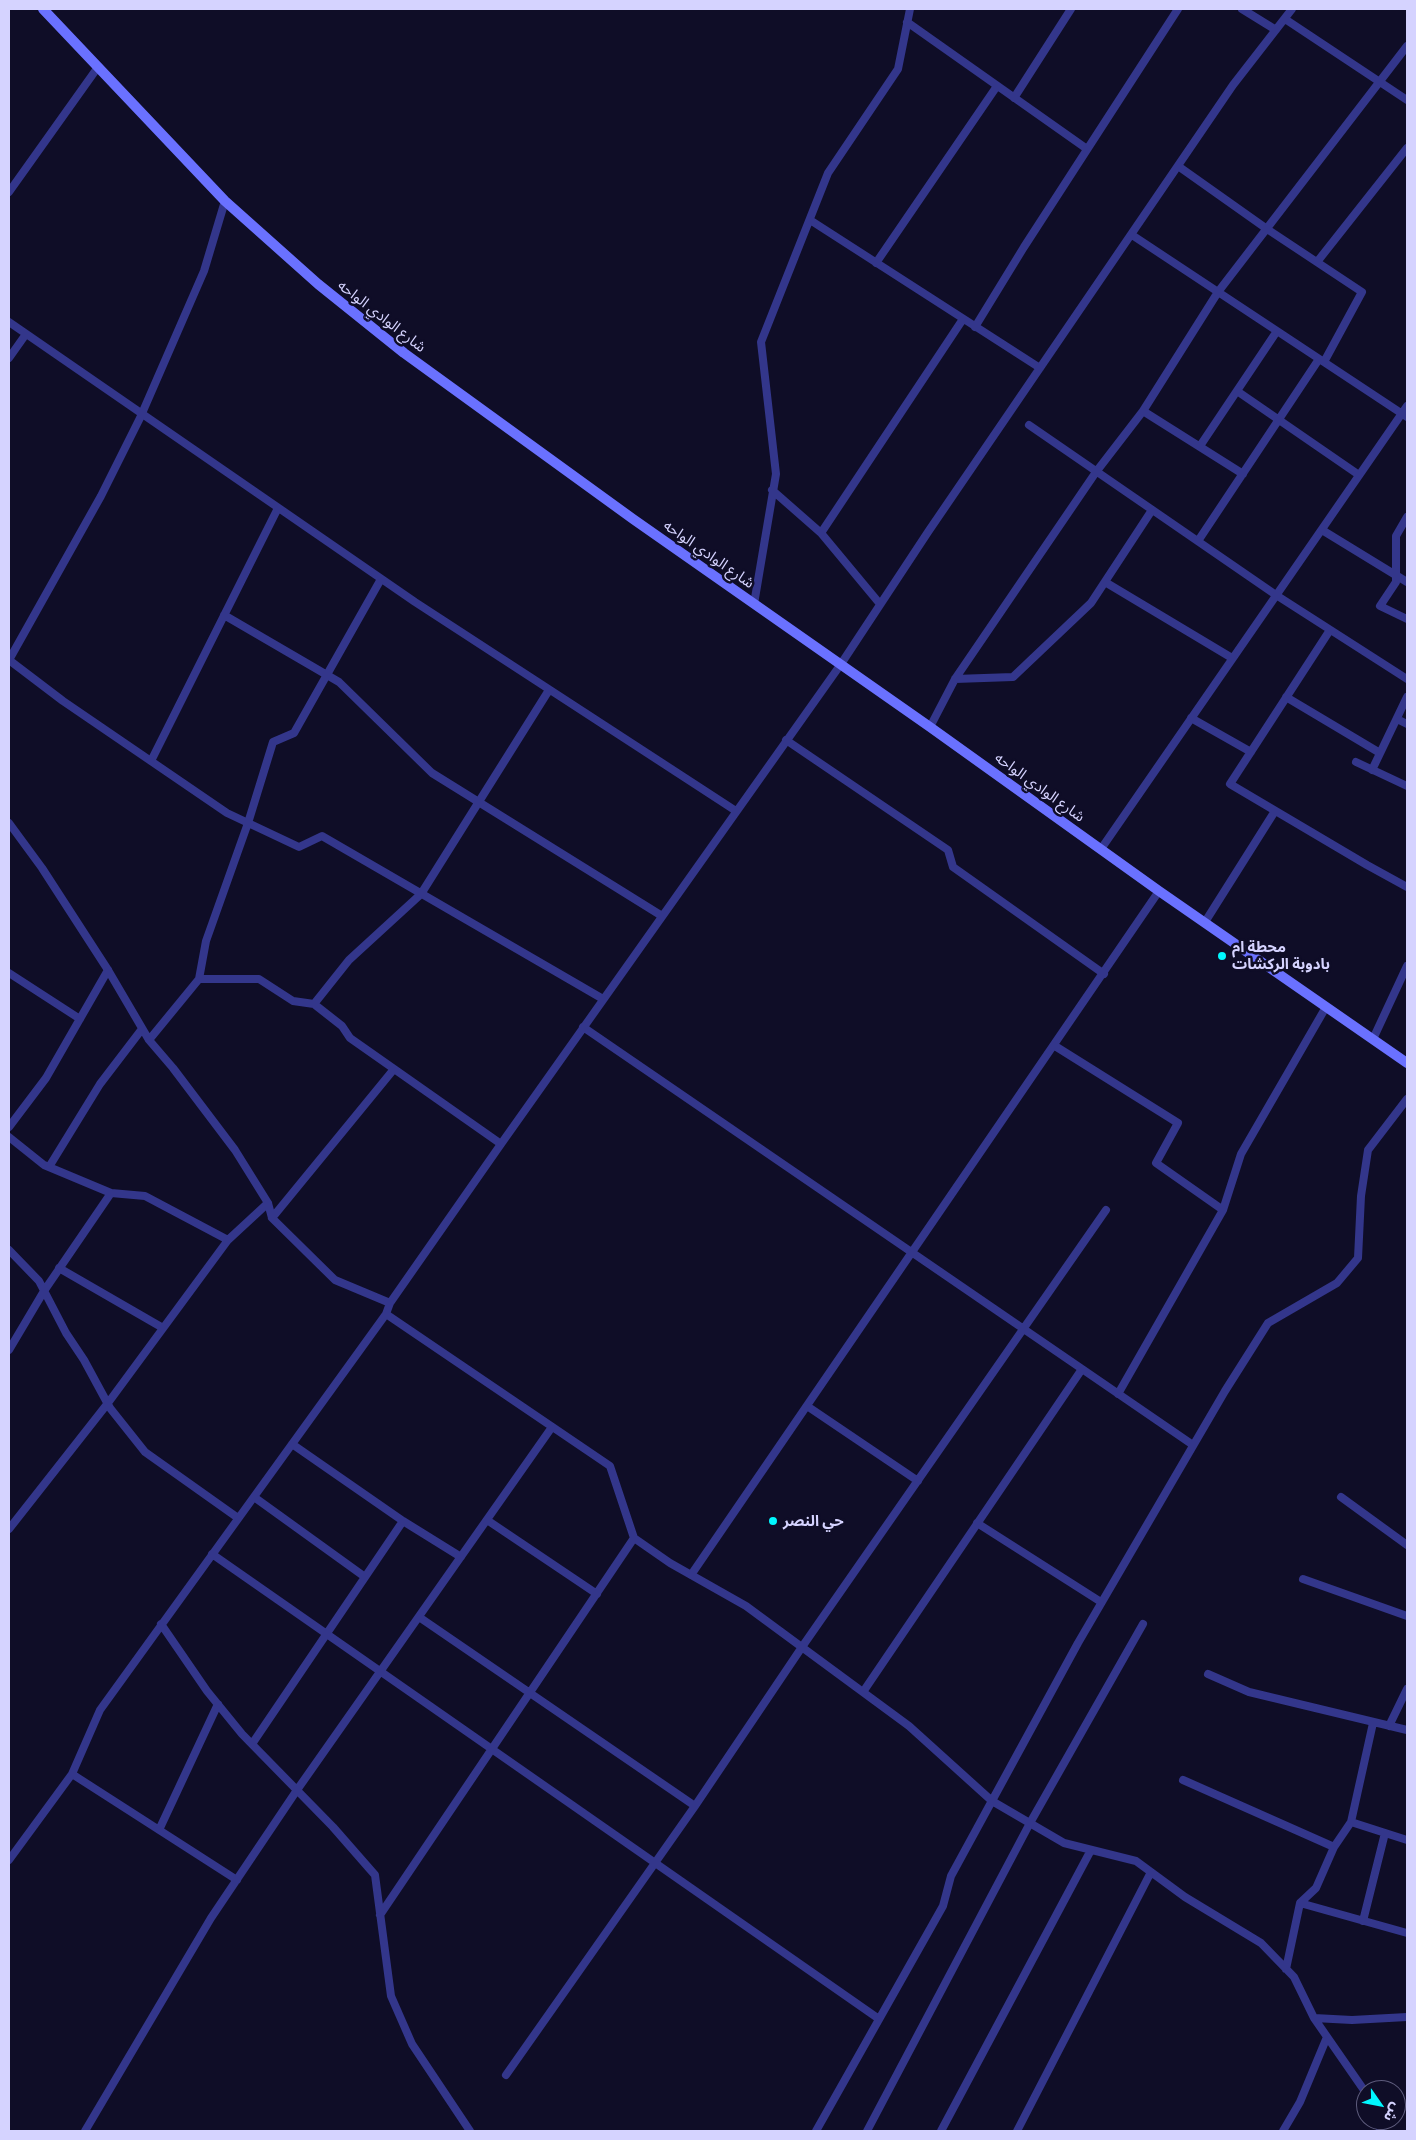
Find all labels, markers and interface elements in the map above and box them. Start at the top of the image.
street label: شارع الوادي الواحه [334,276,430,356]
street label: شارع الوادي الواحه [660,516,758,592]
street label: شارع الوادي الواحه [991,748,1089,826]
place label: محطة ام بادوبة الركشات [1232,938,1330,973]
marker: محطة ام بادوبة الركشات [1216,950,1228,962]
place label: حي النصر [783,1512,844,1530]
marker: حي النصر [767,1515,779,1527]
north arrow [1356,2080,1406,2130]
text: ش [1381,2100,1406,2126]

